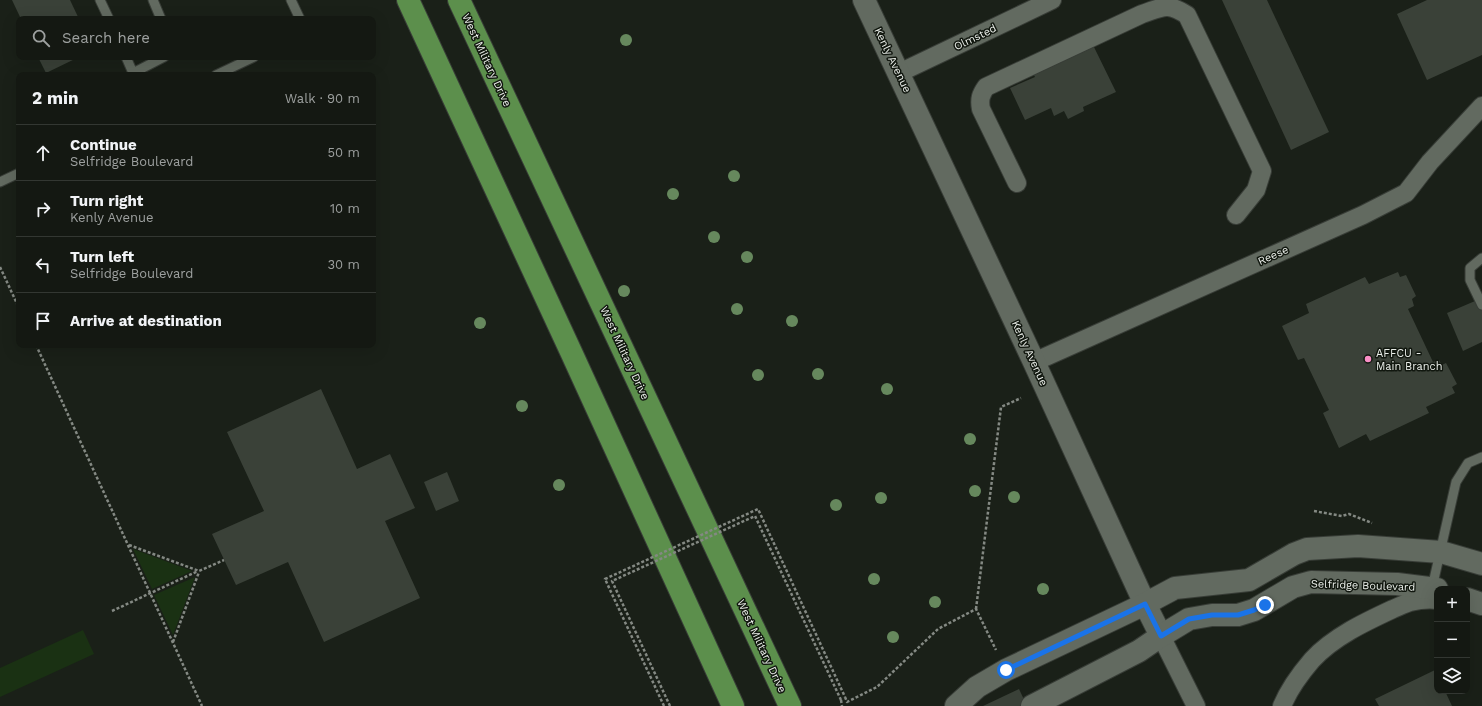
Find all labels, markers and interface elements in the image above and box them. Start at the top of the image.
street label: West Military Drive [459,12,514,109]
search box [16,16,376,60]
street label: Olmsted [952,22,999,53]
street label: Kenly Avenue [871,26,914,95]
icon: search [30,27,52,49]
text: Search here [62,29,150,47]
text: 2 min [32,88,78,108]
text: Walk · 90 m [285,91,360,106]
text: Continue [70,136,137,154]
icon: ahead [32,142,54,164]
text: 50 m [328,145,360,160]
text: Selfridge Boulevard [70,154,194,169]
text: Turn right [70,192,143,210]
icon: right [32,198,54,220]
text: 10 m [330,201,360,216]
text: Kenly Avenue [70,210,153,225]
street label: Reese [1256,243,1290,268]
text: Turn left [70,248,134,266]
icon: left [32,254,54,276]
text: 30 m [328,257,360,272]
text: Selfridge Boulevard [70,266,194,281]
street label: West Military Drive [597,305,652,402]
icon: arrive [32,310,54,332]
text: Arrive at destination [70,312,222,330]
street label: Kenly Avenue [1009,318,1050,388]
place label: AFFCU - Main Branch [1376,347,1443,373]
marker: AFFCU - Main Branch [1363,354,1373,364]
street label: Selfridge Boulevard [1311,577,1415,594]
map controls [1434,586,1470,694]
button: + [1434,586,1470,622]
route end [1256,596,1274,614]
street label: West Military Drive [734,598,789,695]
button: − [1434,622,1470,658]
button: layers [1434,658,1470,694]
route start [997,661,1015,679]

